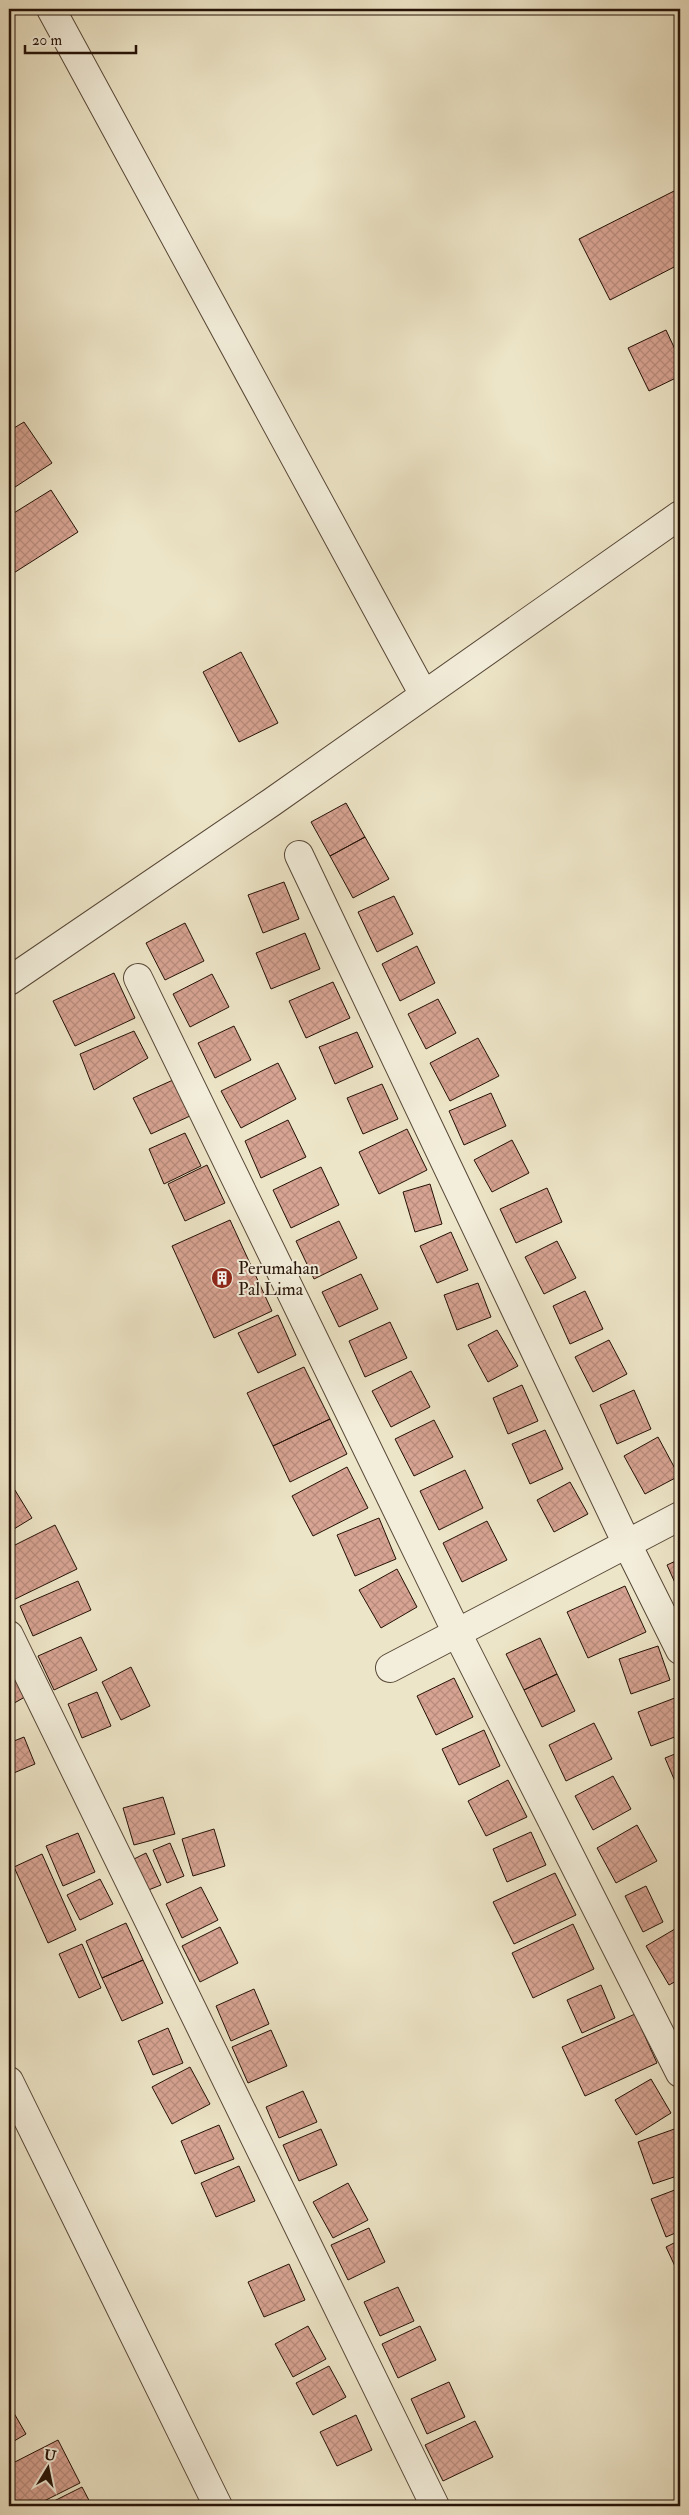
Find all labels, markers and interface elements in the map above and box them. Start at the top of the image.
scale bar [25,22,136,54]
text: 20 m [32,31,62,50]
place label: Perumahan Pal Lima [238,1257,319,1301]
building icon: Perumahan Pal Lima [210,1266,234,1290]
north arrow [22,2442,72,2492]
text: U [43,2446,58,2465]

